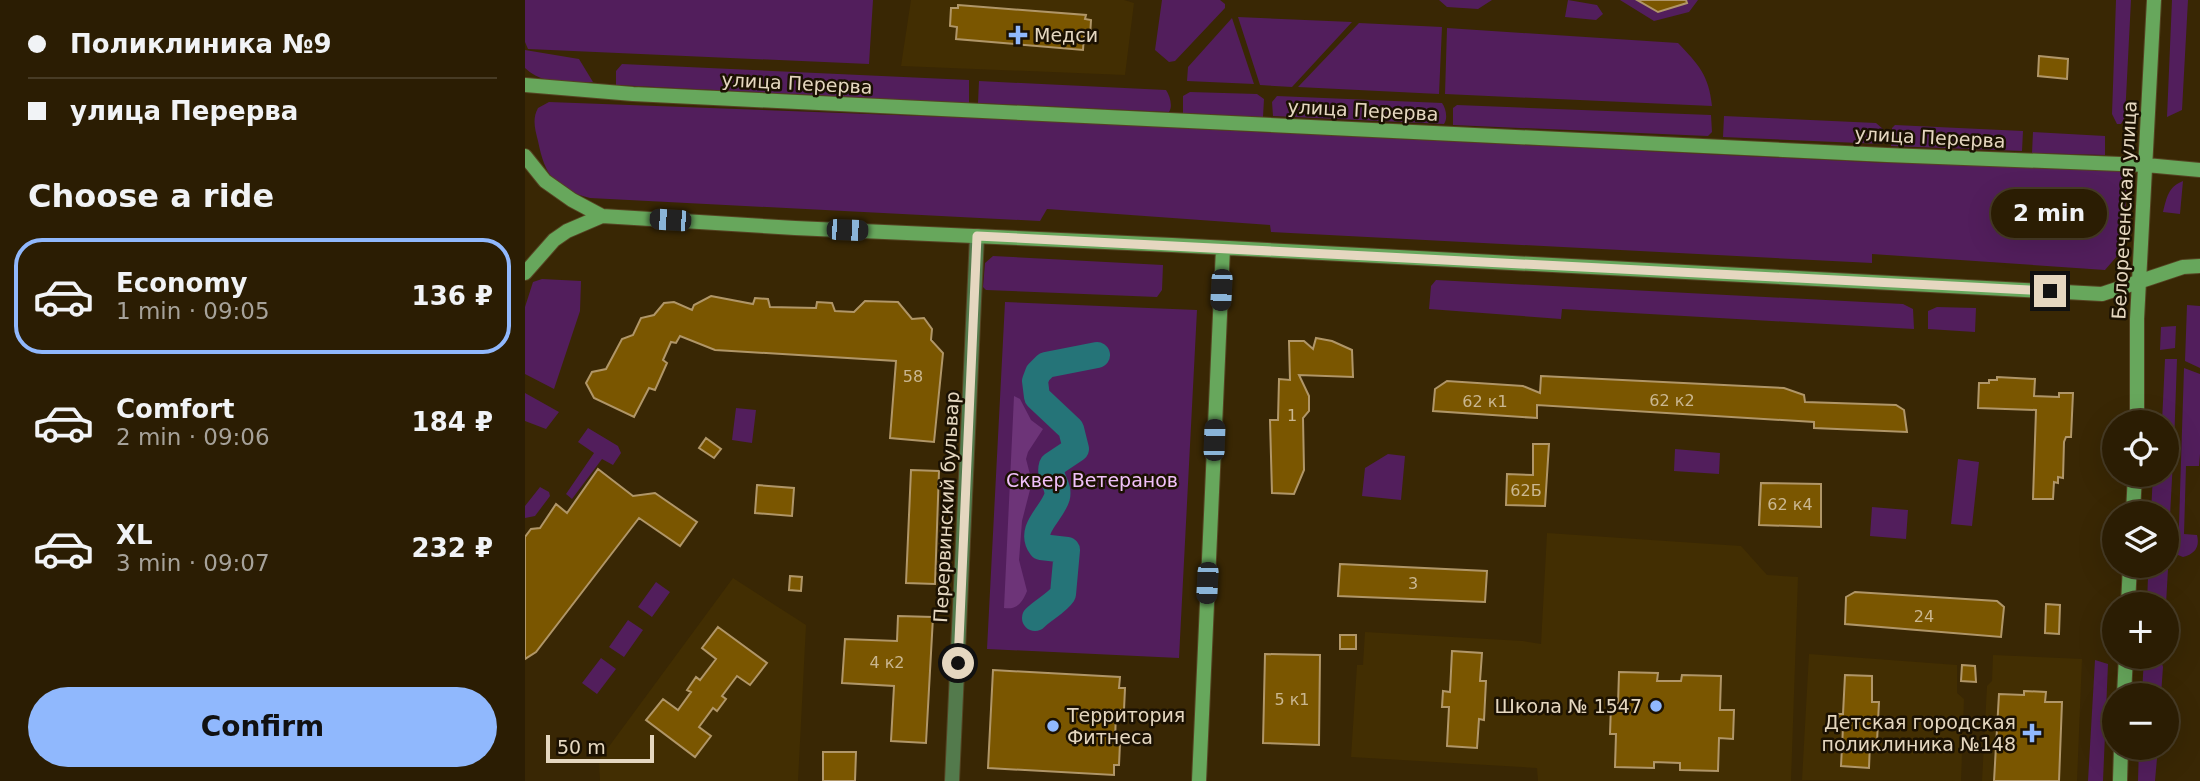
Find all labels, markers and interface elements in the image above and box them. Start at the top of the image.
place label: Медси [1034,24,1098,46]
marker: Медси [1008,25,1028,45]
text: Поликлиника №9 [70,29,332,59]
street label: улица Перерва [721,68,873,98]
street label: улица Перерва [1287,95,1439,125]
text: улица Перерва [70,96,298,126]
street label: Белореченская улица [2107,100,2141,320]
street label: улица Перерва [1854,122,2006,152]
text: Choose a ride [28,177,274,215]
callout: 2 min [1992,190,2108,238]
text: 2 min [2013,200,2085,226]
car [649,208,692,232]
car [826,219,869,241]
icon: car [32,265,95,328]
text: Economy [116,268,247,298]
car [1210,268,1233,312]
route end [2034,275,2066,307]
text: 136 ₽ [412,281,493,311]
text: 1 min · 09:05 [116,298,270,324]
house number: 58 [903,367,923,386]
icon: car [32,391,95,454]
street label: Перервинский бульвар [929,391,963,623]
house number: 62 к2 [1649,391,1695,410]
house number: 62 к1 [1462,392,1508,411]
text: Comfort [116,394,234,424]
house number: 1 [1287,406,1297,425]
text: 184 ₽ [412,407,493,437]
map controls [2102,410,2179,760]
button: locate [2102,410,2179,487]
car [1203,419,1226,461]
text: 2 min · 09:06 [116,424,270,450]
park label: Сквер Ветеранов [1006,469,1178,491]
house number: 62Б [1510,481,1542,500]
house number: 62 к4 [1767,495,1813,514]
button: layers [2102,501,2179,578]
icon: car [32,517,95,580]
text: XL [116,520,153,550]
text: 232 ₽ [412,533,493,563]
text: 3 min · 09:07 [116,550,270,576]
car [1196,561,1219,605]
house number: 3 [1408,574,1418,593]
button: + [2102,592,2179,669]
house number: 24 [1914,607,1934,626]
route start [942,647,974,679]
house number: 4 к2 [869,653,905,672]
button: − [2102,683,2179,760]
button: Confirm [28,687,497,767]
house number: 5 к1 [1274,690,1310,709]
place label: Школа № 1547 [1495,695,1642,717]
marker: Школа № 1547 [1648,698,1664,714]
place label: Территория Фитнеса [1066,704,1185,748]
place label: Детская городская поликлиника №148 [1822,711,2016,755]
marker: Территория Фитнеса [1045,718,1061,734]
marker: Детская городская поликлиника №148 [2022,723,2042,743]
scale bar [546,732,655,764]
text: 50 m [557,736,606,758]

